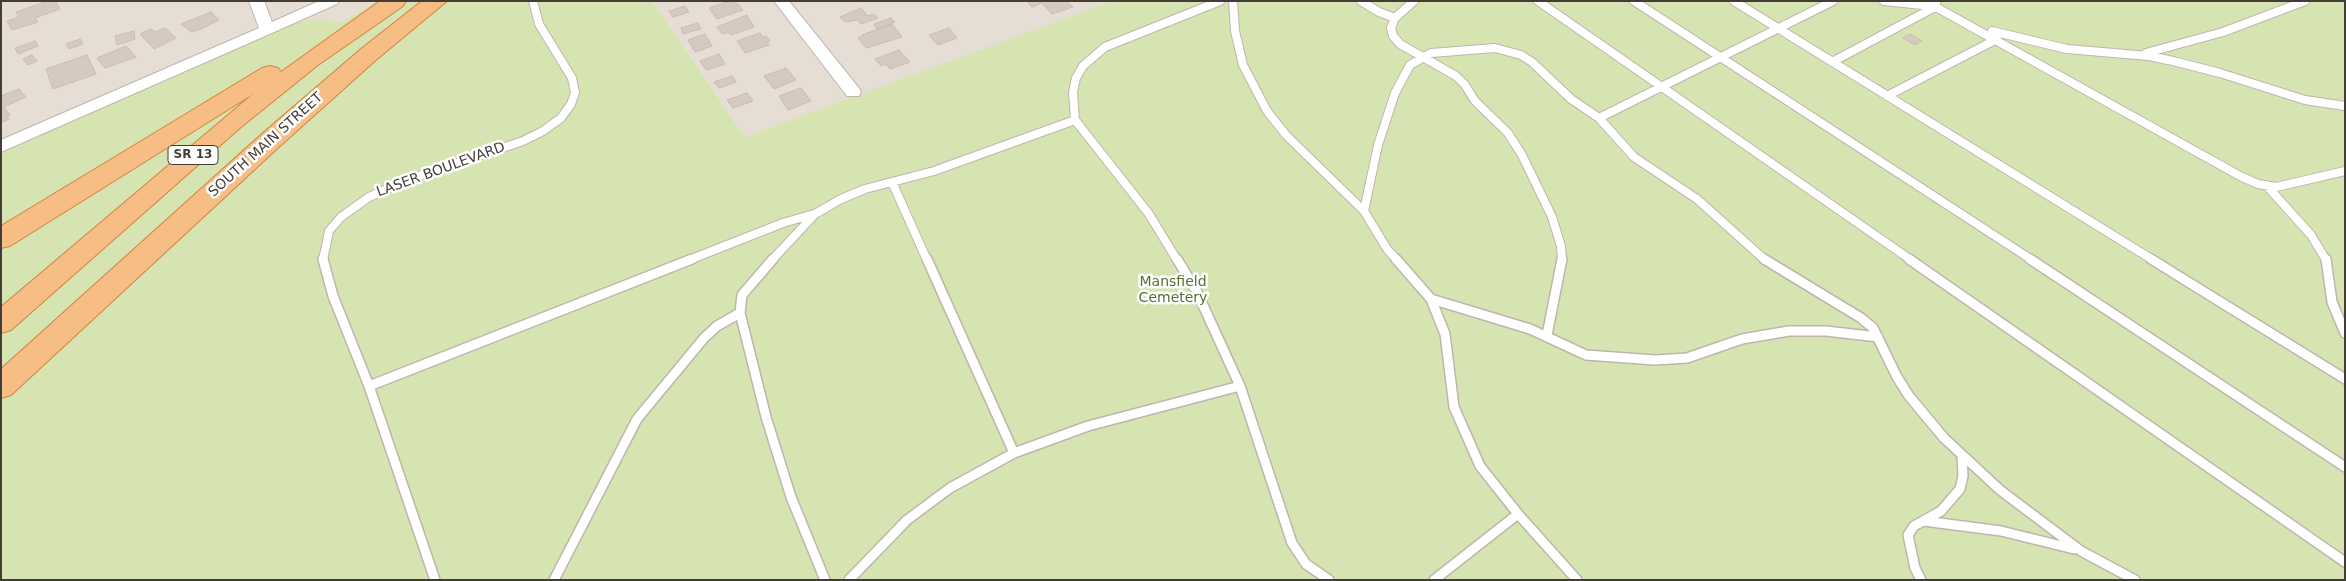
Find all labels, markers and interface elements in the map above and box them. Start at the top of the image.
street label: SOUTH MAIN STREET [205,89,327,201]
street label: LASER BOULEVARD [374,139,508,201]
road number: SR 13 [168,146,218,164]
park label: Mansfield Cemetery [1139,274,1207,306]

